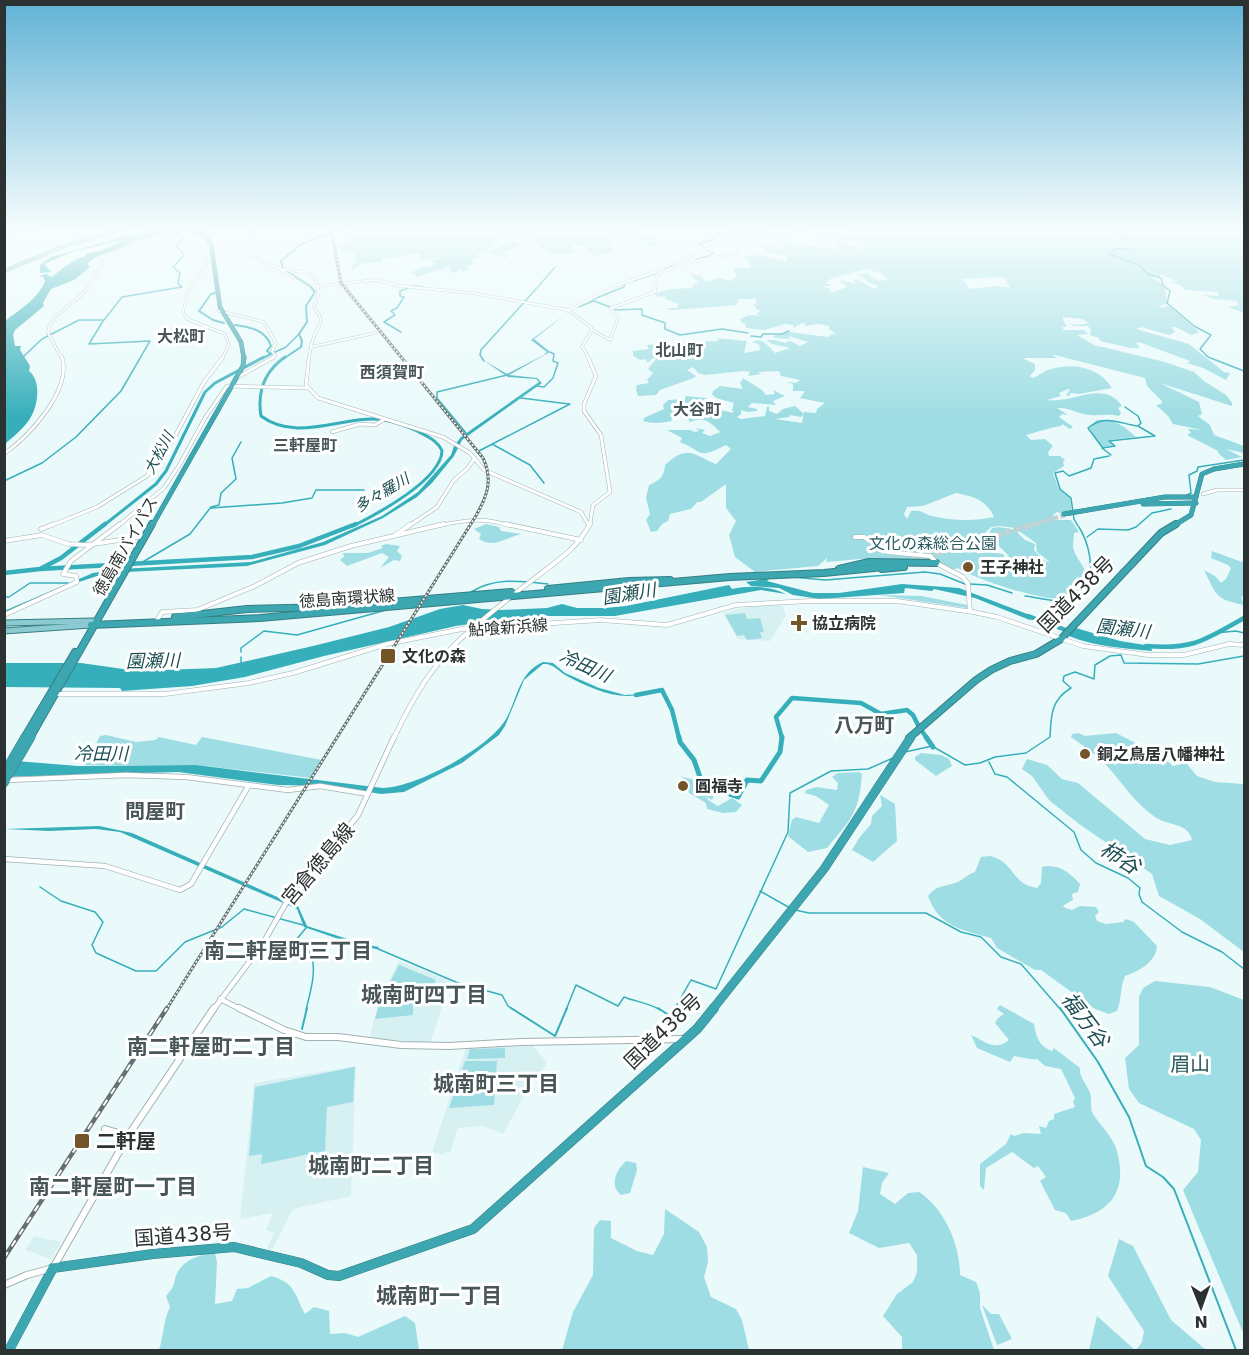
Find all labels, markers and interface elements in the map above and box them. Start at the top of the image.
district label: 大松町 [157,327,205,346]
district label: 北山町 [655,341,703,360]
district label: 西須賀町 [360,363,424,382]
district label: 大谷町 [673,400,721,419]
water label: 大松川 [140,427,178,477]
district label: 三軒屋町 [273,436,337,455]
water label: 多々羅川 [352,469,414,516]
street label: 徳島南バイパス [89,493,162,599]
park label: 文化の森総合公園 [869,534,997,553]
street label: 国道438号 [1033,551,1119,637]
place label: 王子神社 [980,558,1044,577]
marker: 王子神社 [961,560,975,574]
water label: 園瀬川 [601,579,659,608]
street label: 徳島南環状線 [298,586,396,611]
marker: 協立病院 [790,614,808,632]
place label: 協立病院 [812,614,876,633]
street label: 鮎喰新浜線 [467,615,549,640]
water label: 園瀬川 [1095,615,1153,642]
water label: 冷田川 [556,645,616,687]
marker: 文化の森 [379,647,397,665]
place label: 文化の森 [402,647,466,666]
water label: 園瀬川 [126,649,182,671]
district label: 八万町 [834,713,894,737]
water label: 冷田川 [74,743,130,764]
place label: 銅之鳥居八幡神社 [1097,745,1225,764]
marker: 銅之鳥居八幡神社 [1078,747,1092,761]
place label: 圓福寺 [695,777,743,796]
marker: 圓福寺 [676,779,690,793]
district label: 問屋町 [125,799,185,823]
street label: 宮倉徳島線 [277,818,359,910]
water label: 柿谷 [1096,837,1146,880]
district label: 南二軒屋町三丁目 [204,939,372,963]
district label: 城南町四丁目 [361,983,487,1007]
street label: 国道438号 [619,988,707,1074]
water label: 福万谷 [1056,988,1115,1054]
district label: 南二軒屋町二丁目 [127,1035,295,1059]
park label: 眉山 [1170,1052,1210,1076]
district label: 城南町三丁目 [433,1072,559,1096]
place label: 二軒屋 [96,1129,156,1153]
marker: 二軒屋 [73,1132,91,1150]
district label: 城南町二丁目 [308,1154,434,1178]
district label: 南二軒屋町一丁目 [29,1175,197,1199]
street label: 国道438号 [133,1220,233,1250]
north arrow [1171,1277,1231,1337]
district label: 城南町一丁目 [376,1284,502,1308]
text: N [1194,1312,1208,1331]

